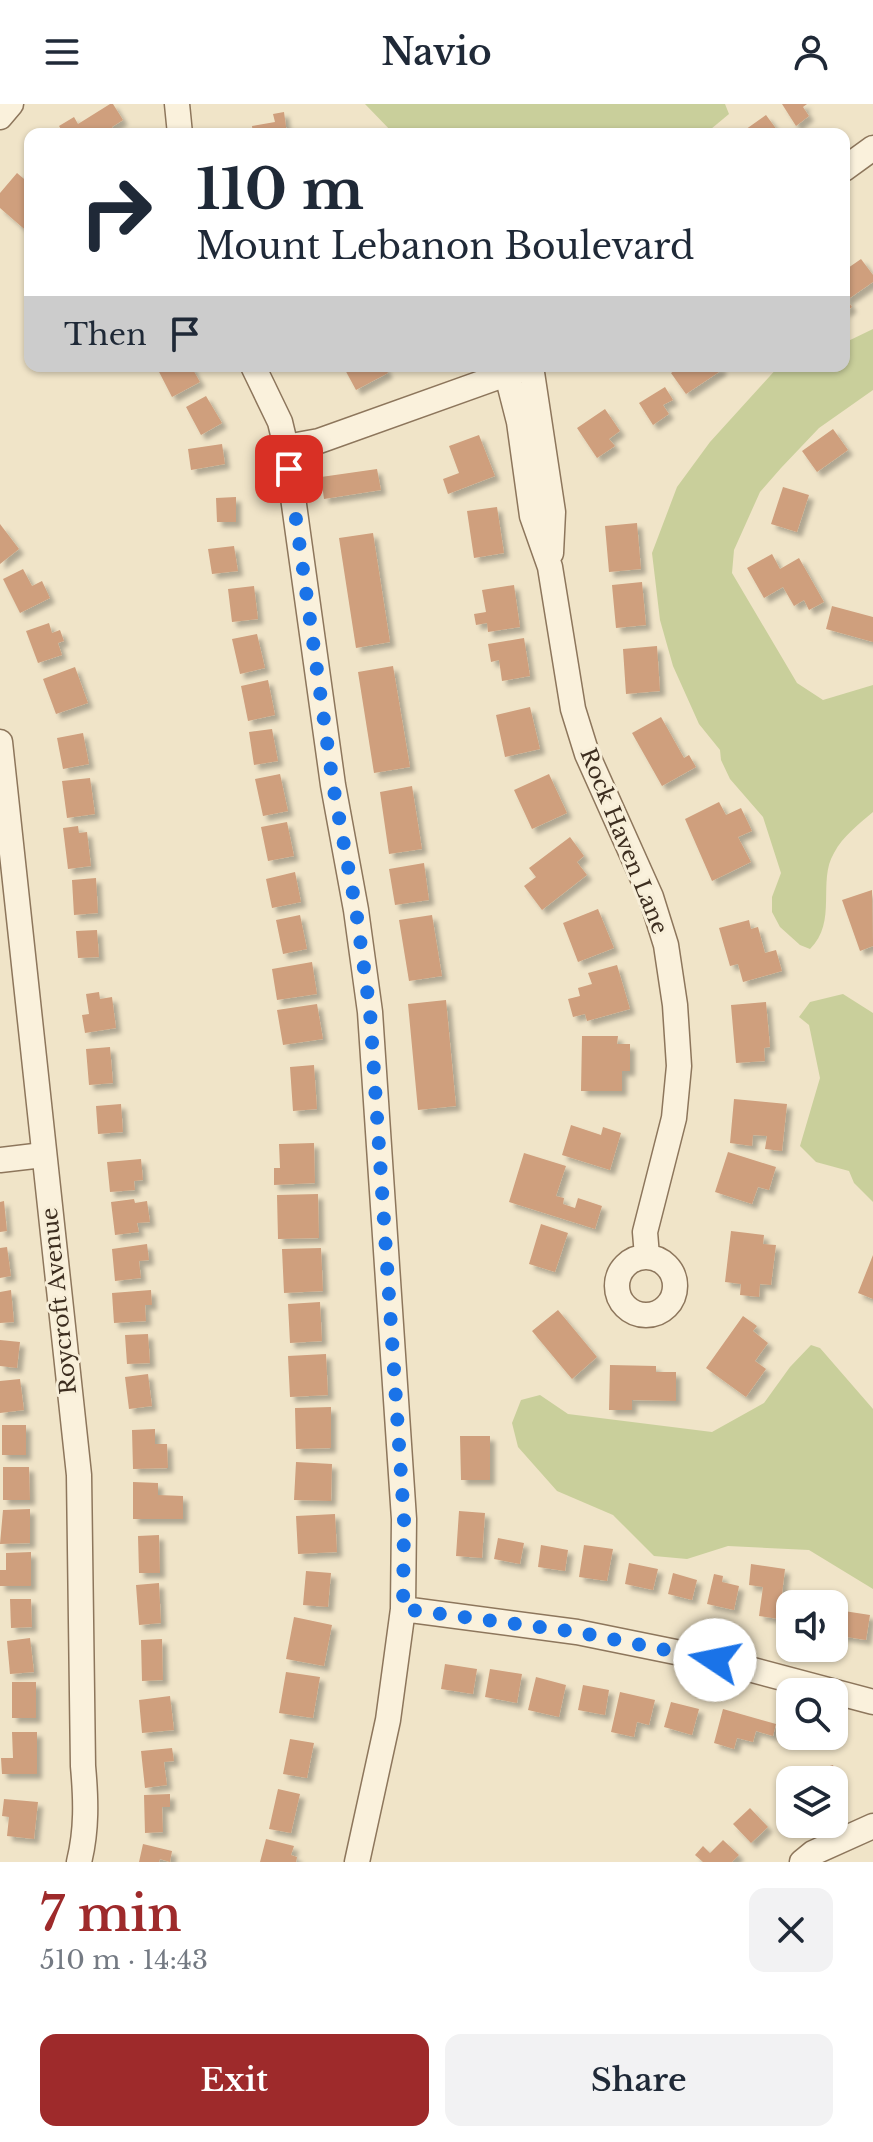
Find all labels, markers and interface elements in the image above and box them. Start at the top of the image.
icon: menu [40,30,84,74]
text: Navio [381,30,492,75]
icon: person [789,30,833,74]
text: 110 m [196,155,364,224]
icon: right [64,160,168,264]
text: Mount Lebanon Boulevard [196,224,694,269]
icon: arrive [163,312,207,356]
text: Then [64,316,147,353]
pin [255,435,323,503]
icon: arrive [267,447,311,491]
street label: Rock Haven Lane [574,744,674,938]
street label: Roycroft Avenue [36,1206,82,1396]
map controls [776,1590,848,1838]
button: sound [776,1590,848,1662]
position arrow [673,1618,757,1702]
button: search [776,1678,848,1750]
button: layers [776,1766,848,1838]
text: 7 min [40,1884,182,1944]
button: close [749,1888,833,1972]
text: 510 m · 14:43 [40,1944,208,1976]
button: Exit [40,2034,429,2126]
button: Share [445,2034,833,2126]

